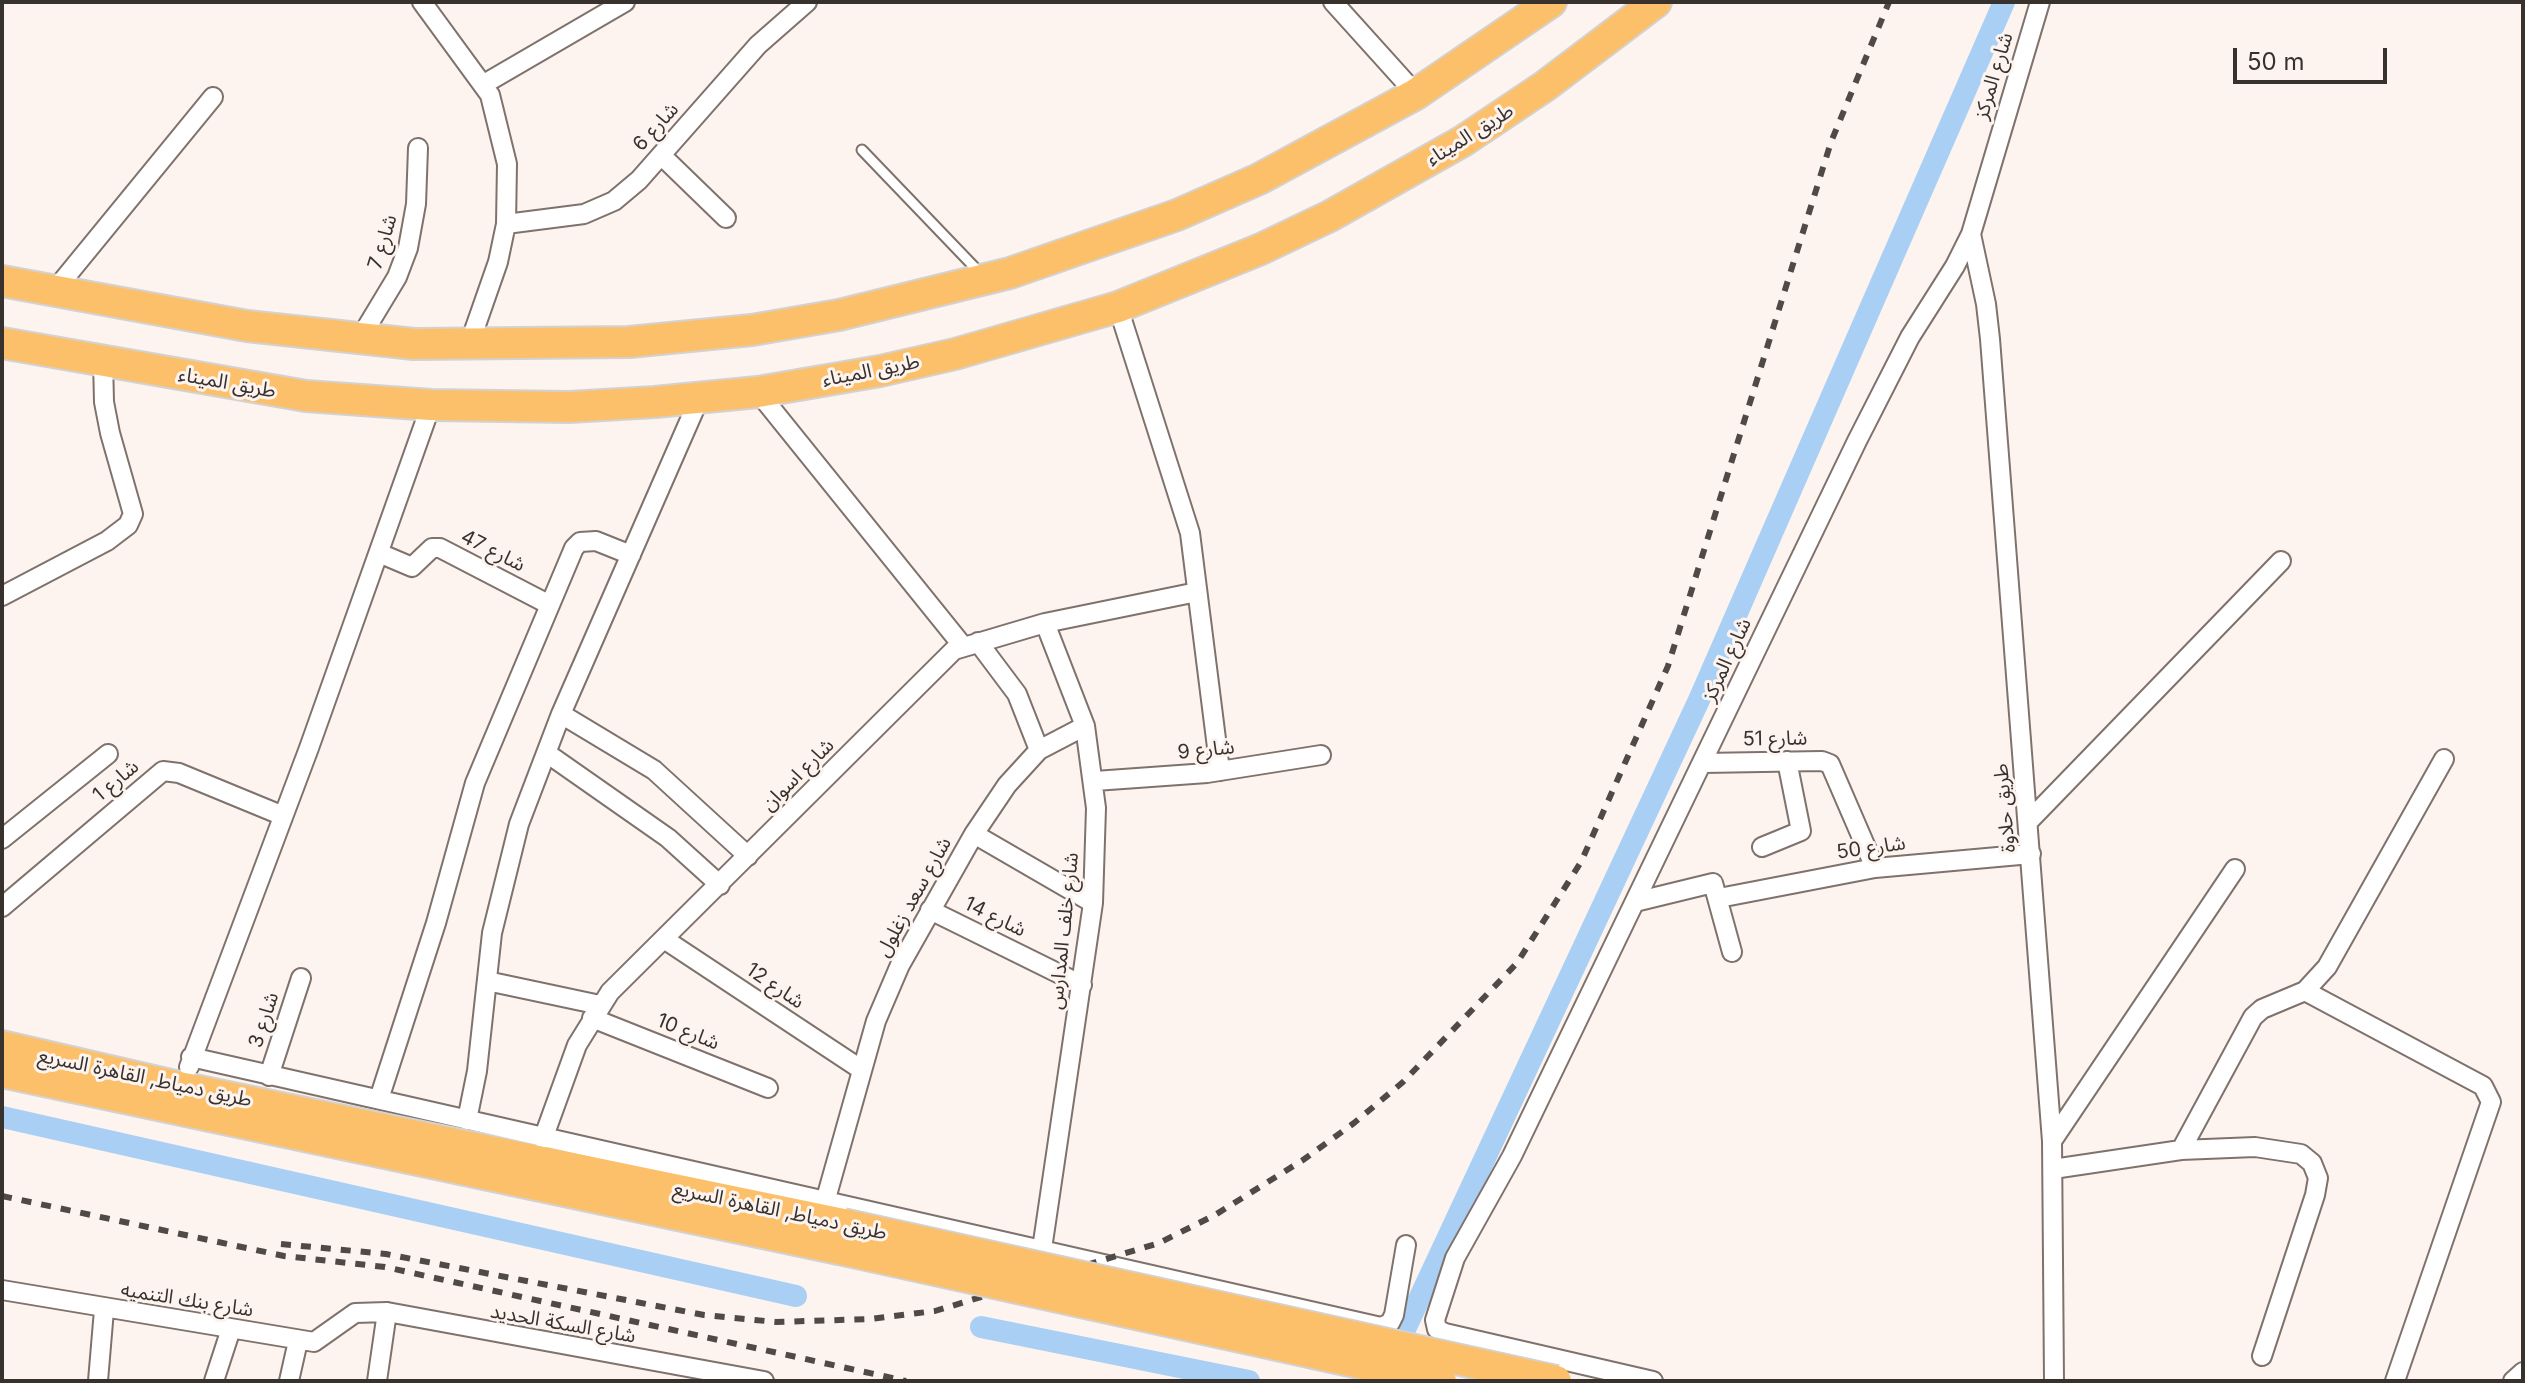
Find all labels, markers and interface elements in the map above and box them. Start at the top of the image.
street label: شارع المركز [1969,30,2019,122]
scale bar [2237,32,2391,82]
text: 50 m [2247,47,2305,76]
street label: شارع 6 [628,98,684,156]
street label: طريق الميناء [1422,99,1518,171]
street label: شارع 7 [363,212,403,272]
street label: طريق الميناء [820,350,922,392]
street label: طريق الميناء [176,363,278,403]
street label: شارع 47 [457,525,529,577]
street label: شارع المركز [1697,614,1757,706]
street label: شارع 51 [1742,726,1808,752]
street label: شارع اسوان [757,734,839,816]
street label: شارع 9 [1176,735,1236,765]
street label: شارع 1 [88,755,144,807]
street label: طريق حلاوة [1989,762,2021,854]
street label: شارع 50 [1835,831,1907,865]
street label: شارع سعد زغلول [871,833,957,961]
street label: شارع خلف المدارس [1044,851,1084,1011]
street label: شارع 14 [960,892,1030,942]
street label: شارع 12 [741,958,809,1014]
street label: شارع 3 [244,989,284,1051]
street label: شارع 10 [653,1009,723,1055]
street label: طريق دمياط, القاهرة السريع [36,1044,254,1112]
street label: طريق دمياط, القاهرة السريع [671,1177,889,1245]
street label: شارع بنك التنميه [119,1278,255,1322]
street label: شارع السكة الحديد [489,1299,637,1349]

